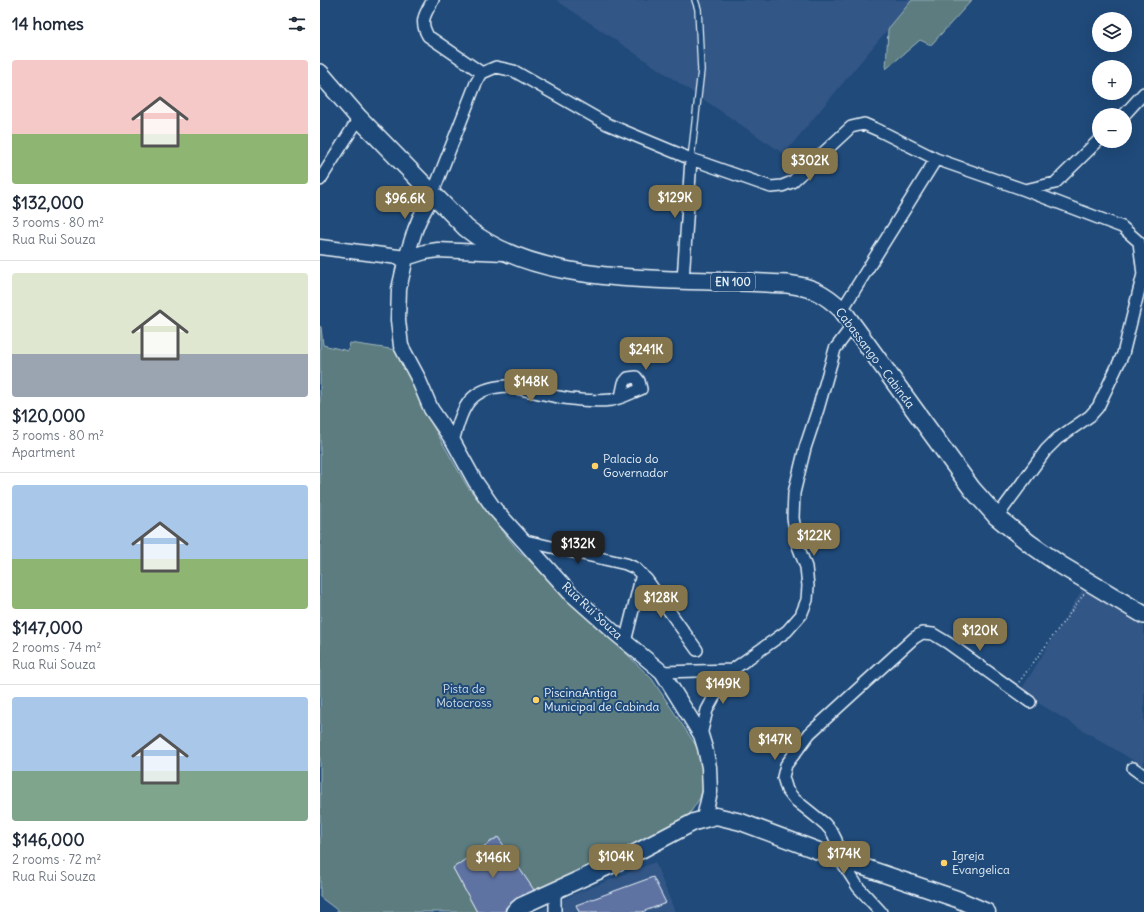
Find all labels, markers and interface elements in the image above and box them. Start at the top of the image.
map controls [1092,12,1132,148]
button: layers [1092,12,1132,52]
text: 14 homes [12,13,84,35]
icon: filters [286,13,308,35]
button: + [1092,60,1132,100]
icon: home [124,86,196,158]
button: − [1092,108,1132,148]
pin: $302K [782,148,838,182]
text: $302K [791,152,829,169]
pin: $129K [647,185,703,219]
pin: $96.6K [372,186,438,220]
text: $129K [658,189,692,206]
text: $96.6K [385,190,425,207]
text: $132,000 [12,192,84,214]
text: 3 rooms · 80 m² [12,214,104,231]
text: Rua Rui Souza [12,231,96,248]
road number: EN 100 [711,273,755,291]
icon: home [124,299,196,371]
street label: Cabassango - Cabinda [833,304,918,411]
pin: $241K [618,337,674,371]
text: $241K [629,341,663,358]
pin: $148K [503,369,559,403]
text: $148K [513,373,549,390]
text: $120,000 [12,405,86,427]
text: 3 rooms · 80 m² [12,427,104,444]
text: Apartment [12,444,75,461]
place label: Palacio do Governador [603,451,668,480]
marker: Palacio do Governador [590,461,600,471]
icon: home [124,511,196,583]
pin: $122K [786,523,842,557]
text: $122K [797,527,831,544]
pin: $132K [550,531,606,565]
text: $132K [561,535,595,552]
street label: Rua Rui Souza [559,579,626,643]
pin: $128K [633,585,689,619]
text: $128K [644,589,678,606]
text: $147,000 [12,617,83,639]
pin: $120K [952,618,1008,652]
text: $120K [962,622,998,639]
text: 2 rooms · 74 m² [12,639,101,656]
text: Rua Rui Souza [12,656,96,673]
pin: $149K [695,671,751,705]
text: $149K [705,675,741,692]
park label: Pista de Motocross [436,681,492,710]
place label: PiscinaAntiga Municipal de Cabinda [544,685,660,714]
marker: PiscinaAntiga Municipal de Cabinda [531,695,541,705]
icon: home [124,723,196,795]
pin: $147K [747,727,803,761]
text: $147K [758,731,792,748]
text: $146,000 [12,829,85,851]
pin: $174K [816,841,872,875]
pin: $104K [588,844,644,878]
pin: $146K [465,845,521,879]
text: $174K [827,845,861,862]
text: $104K [598,848,634,865]
place label: Igreja Evangelica [952,848,1010,877]
text: $146K [475,849,511,866]
text: 2 rooms · 72 m² [12,851,101,868]
marker: Igreja Evangelica [939,858,949,868]
text: Rua Rui Souza [12,868,96,885]

